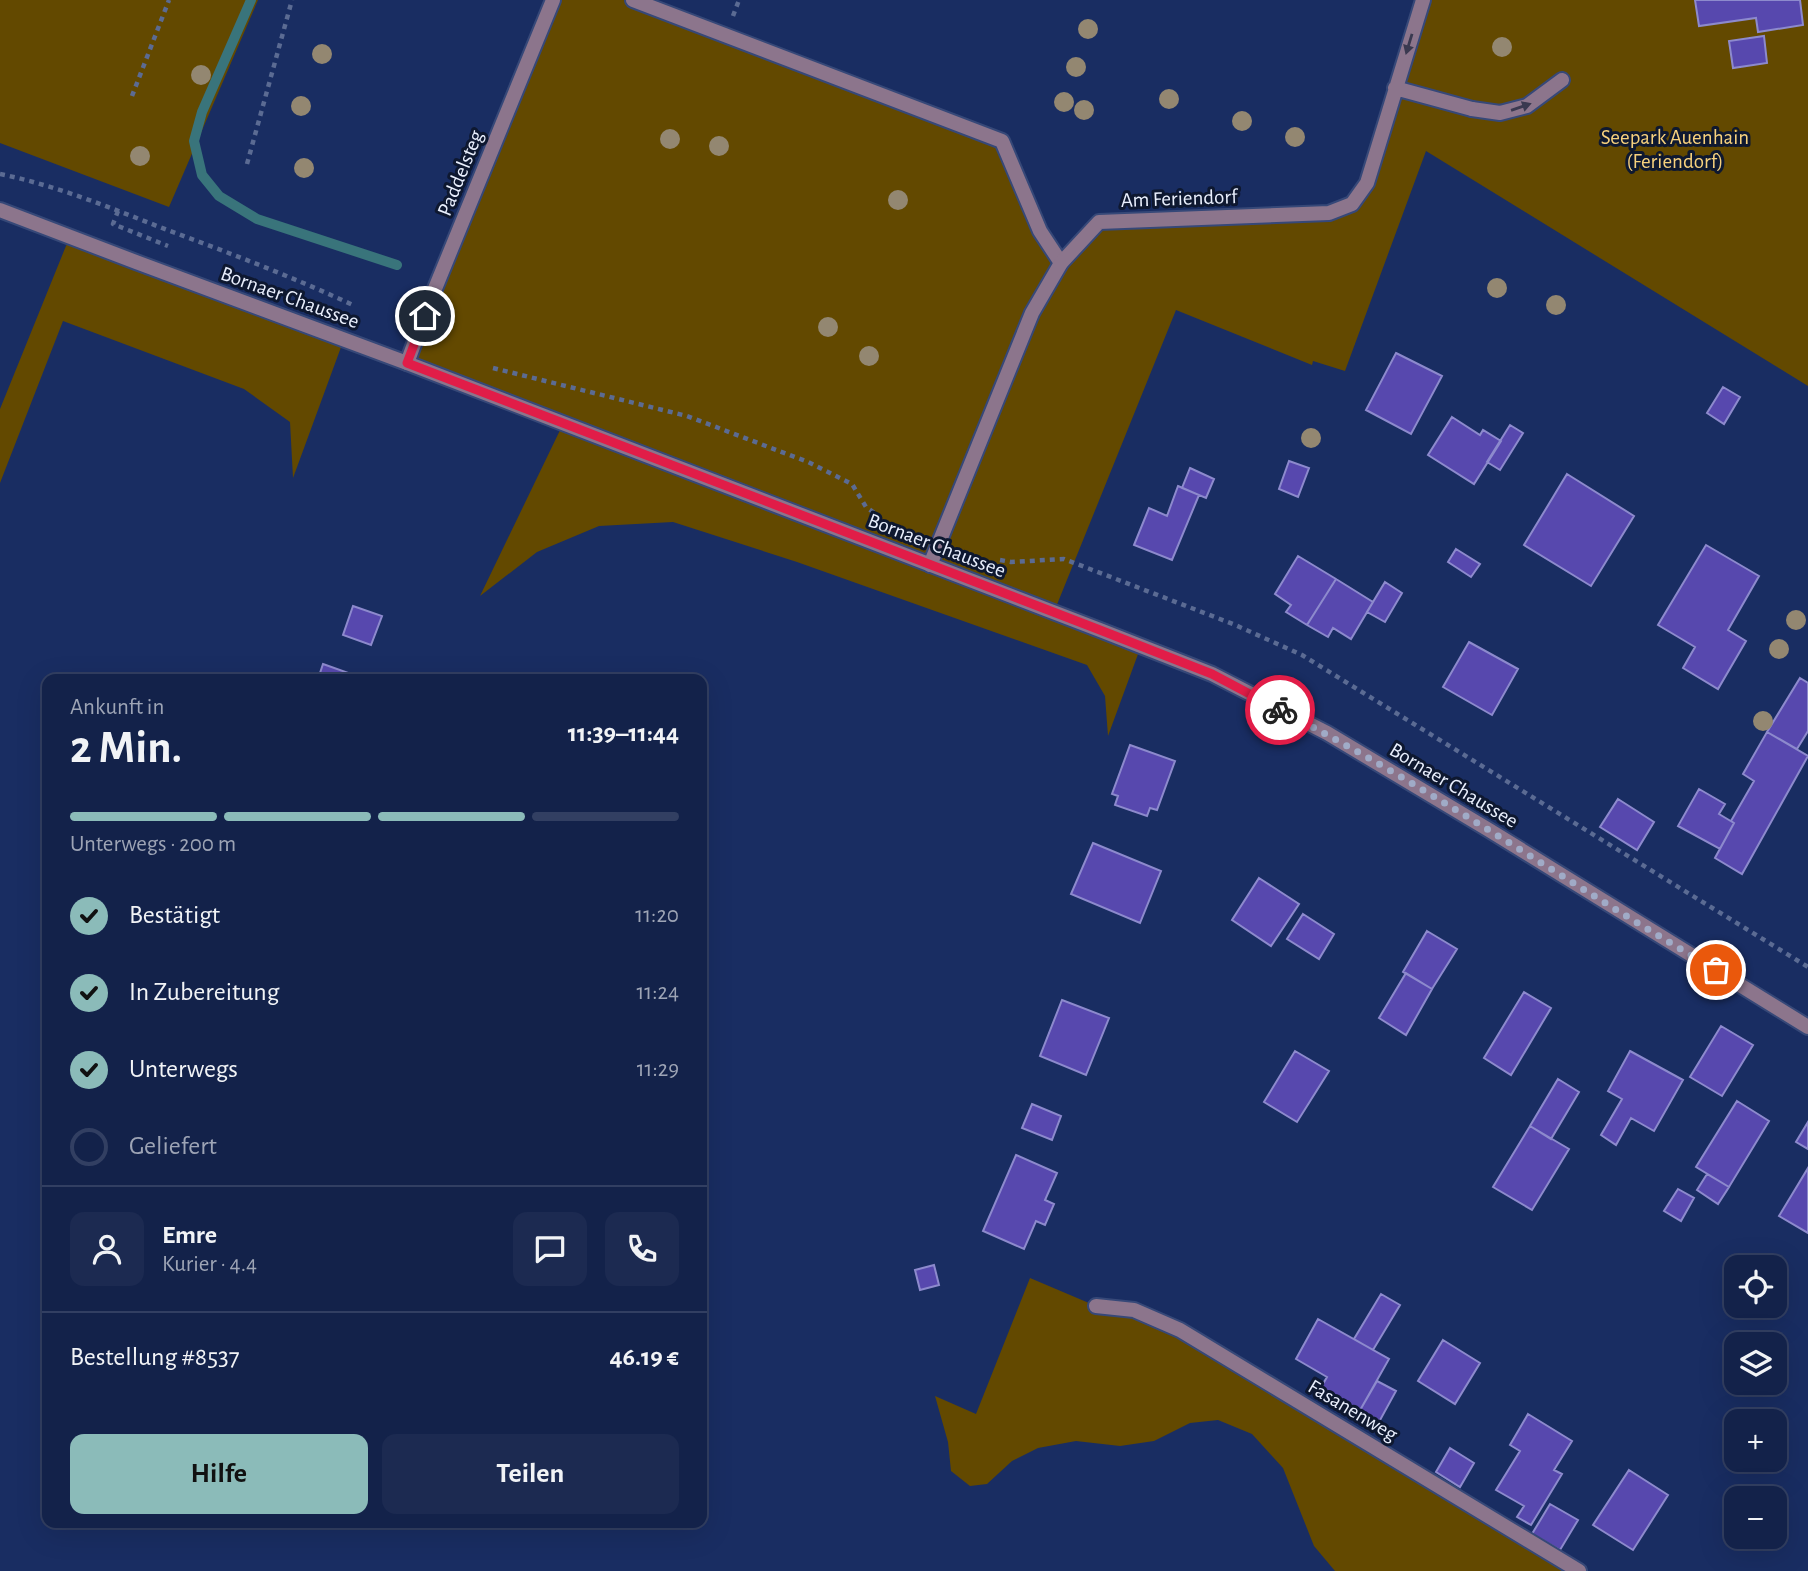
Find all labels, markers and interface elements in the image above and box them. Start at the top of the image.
one-way arrow [1403,34,1414,55]
one-way arrow [1510,101,1531,111]
street label: Paddelsteg [434,127,487,219]
park label: Seepark Auenhain (Feriendorf) [1601,127,1749,172]
street label: Am Feriendorf [1120,186,1239,211]
street label: Bornaer Chaussee [218,263,362,332]
pin [395,286,455,346]
icon: home [406,297,444,335]
street label: Bornaer Chaussee [865,510,1009,581]
courier [1245,675,1315,745]
icon: bike [1261,691,1299,729]
text: Ankunft in [70,696,164,719]
text: 11:39–11:44 [568,720,679,746]
text: 2 Min. [70,725,182,771]
street label: Bornaer Chaussee [1386,739,1522,832]
text: Unterwegs · 200 m [70,833,236,856]
icon: check [70,897,108,935]
text: Bestätigt [129,902,220,928]
text: 11:20 [635,904,679,927]
pin [1686,940,1746,1000]
icon: bag [1697,951,1735,989]
icon: check [70,974,108,1012]
text: In Zubereitung [129,979,279,1005]
text: 11:24 [636,981,679,1004]
icon: check [70,1051,108,1089]
text: Unterwegs [129,1056,238,1082]
text: 11:29 [637,1058,679,1081]
text: Geliefert [129,1133,217,1159]
button: person [70,1212,144,1286]
button: chat [513,1212,587,1286]
button: phone [605,1212,679,1286]
text: Emre [162,1222,217,1248]
text: Kurier · 4.4 [162,1253,257,1276]
map controls [1724,1255,1787,1549]
button: locate [1724,1255,1787,1318]
button: layers [1724,1332,1787,1395]
text: Bestellung #8537 [70,1344,240,1370]
text: 46.19 € [609,1344,679,1370]
street label: Fasanenweg [1304,1376,1402,1446]
button: + [1724,1409,1787,1472]
button: Hilfe [70,1434,368,1514]
button: Teilen [382,1434,679,1514]
button: − [1724,1486,1787,1549]

